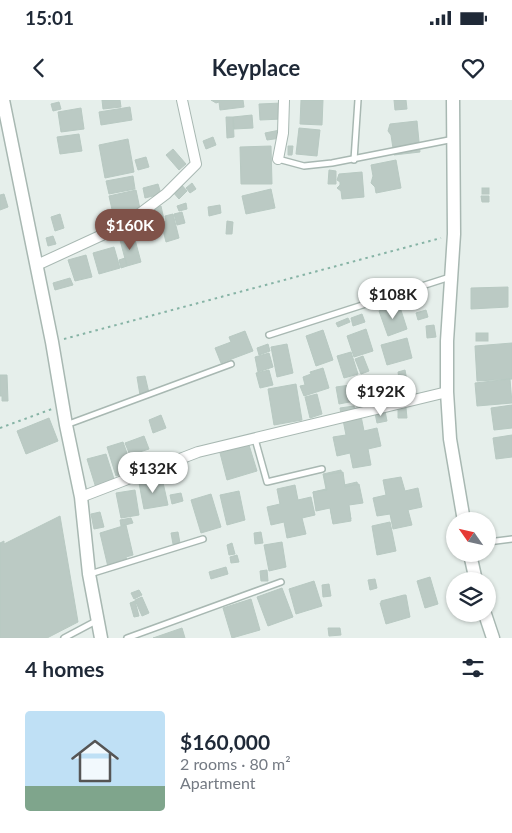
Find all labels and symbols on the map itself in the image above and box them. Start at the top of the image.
pin: $160K [95,208,165,251]
pin: $108K [358,278,428,320]
pin: $192K [346,374,416,417]
pin: $132K [118,452,188,494]
north arrow [446,512,496,562]

